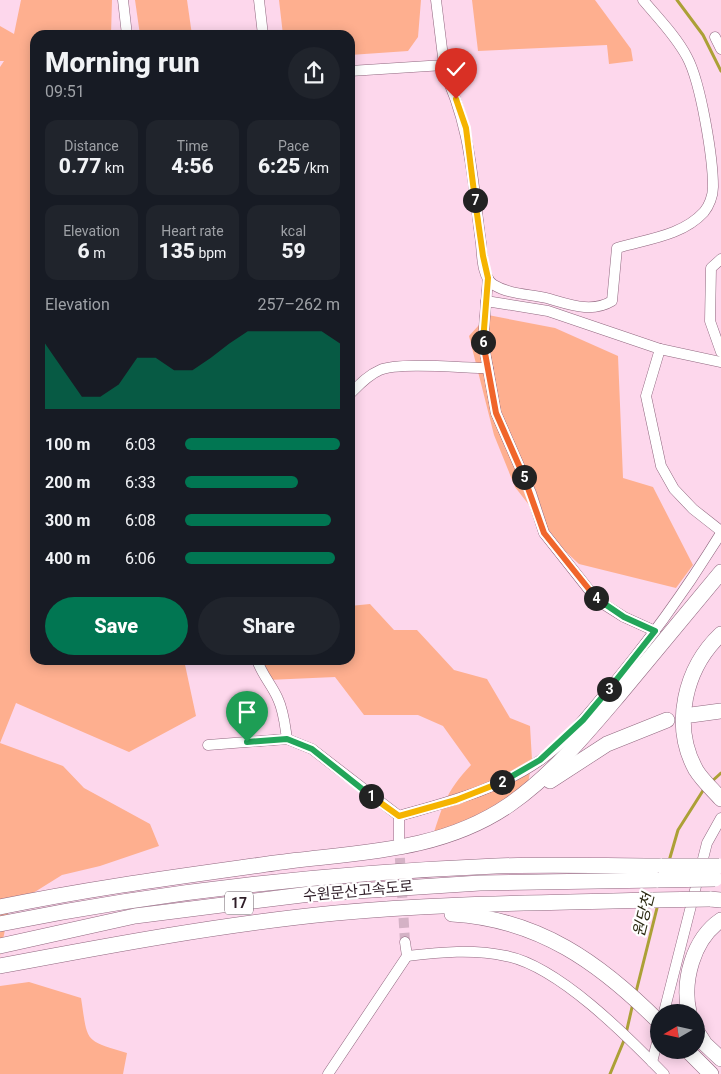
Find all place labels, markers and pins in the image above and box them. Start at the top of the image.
pin [435,48,477,99]
pin: 7 [462,188,488,212]
pin: 6 [470,330,496,354]
pin: 5 [512,464,536,490]
pin: 4 [584,586,608,610]
pin: 3 [596,676,622,702]
pin [226,691,268,742]
pin: 2 [490,770,514,794]
pin: 1 [358,784,384,808]

